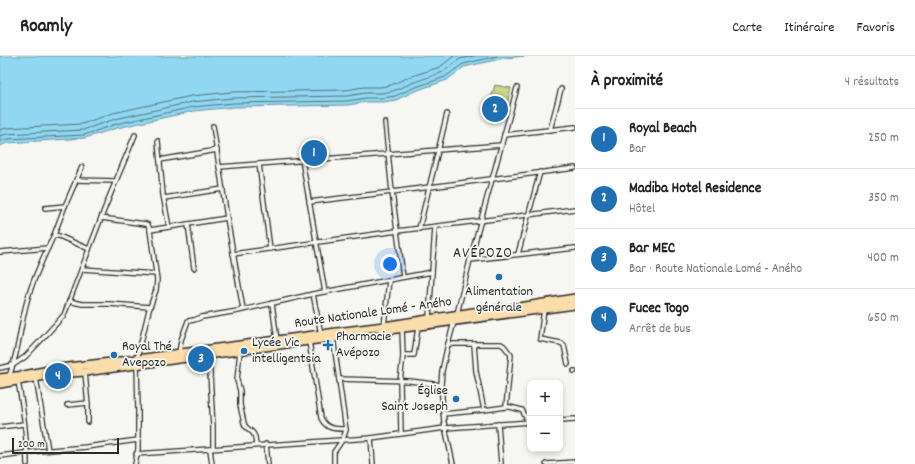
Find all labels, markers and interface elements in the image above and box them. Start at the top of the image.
text: Roamly [20,14,72,41]
text: Carte [732,18,762,38]
text: Itinéraire [784,18,834,38]
text: Favoris [856,18,895,38]
text: À proximité [591,70,663,94]
text: 4 résultats [845,73,899,92]
pin: 2 [482,94,508,124]
text: Royal Beach [629,118,697,140]
text: 1 [603,129,605,148]
text: 250 m [868,129,899,148]
pin: 1 [301,138,327,168]
text: Bar [629,140,646,159]
text: Madiba Hotel Residence [629,178,761,200]
text: 2 [601,189,607,208]
text: 350 m [868,189,899,208]
text: Hôtel [629,200,655,219]
text: Bar MEC [629,238,675,260]
district label: AVÉPOZO [453,243,513,265]
text: 3 [601,249,607,268]
text: 400 m [868,249,899,268]
your location [380,254,400,274]
text: Bar · Route Nationale Lomé - Aného [629,260,802,279]
marker: Alimentation générale [494,272,504,282]
place label: Alimentation générale [465,282,533,318]
street label: Route Nationale Lomé - Aného [293,292,453,334]
text: Fucec Togo [629,298,689,320]
text: 4 [601,309,607,328]
text: 650 m [868,309,899,328]
text: Arrêt de bus [629,320,691,339]
place label: Pharmacie Avépozo [336,327,391,363]
place label: Lycée Vic intelligentsia [252,333,321,369]
place label: Royal Thé Avepozo [122,337,172,373]
marker: Pharmacie Avépozo [323,340,333,350]
pin: 3 [188,344,214,374]
marker: Lycée Vic intelligentsia [239,346,249,356]
marker: Royal Thé Avepozo [109,350,119,360]
pin: 4 [45,361,71,391]
map controls [527,380,563,452]
button: + [527,380,563,416]
place label: Église Saint Joseph [382,381,448,417]
marker: Église Saint Joseph [451,394,461,404]
button: − [527,416,563,452]
scale bar [12,436,119,455]
text: 200 m [18,437,45,453]

